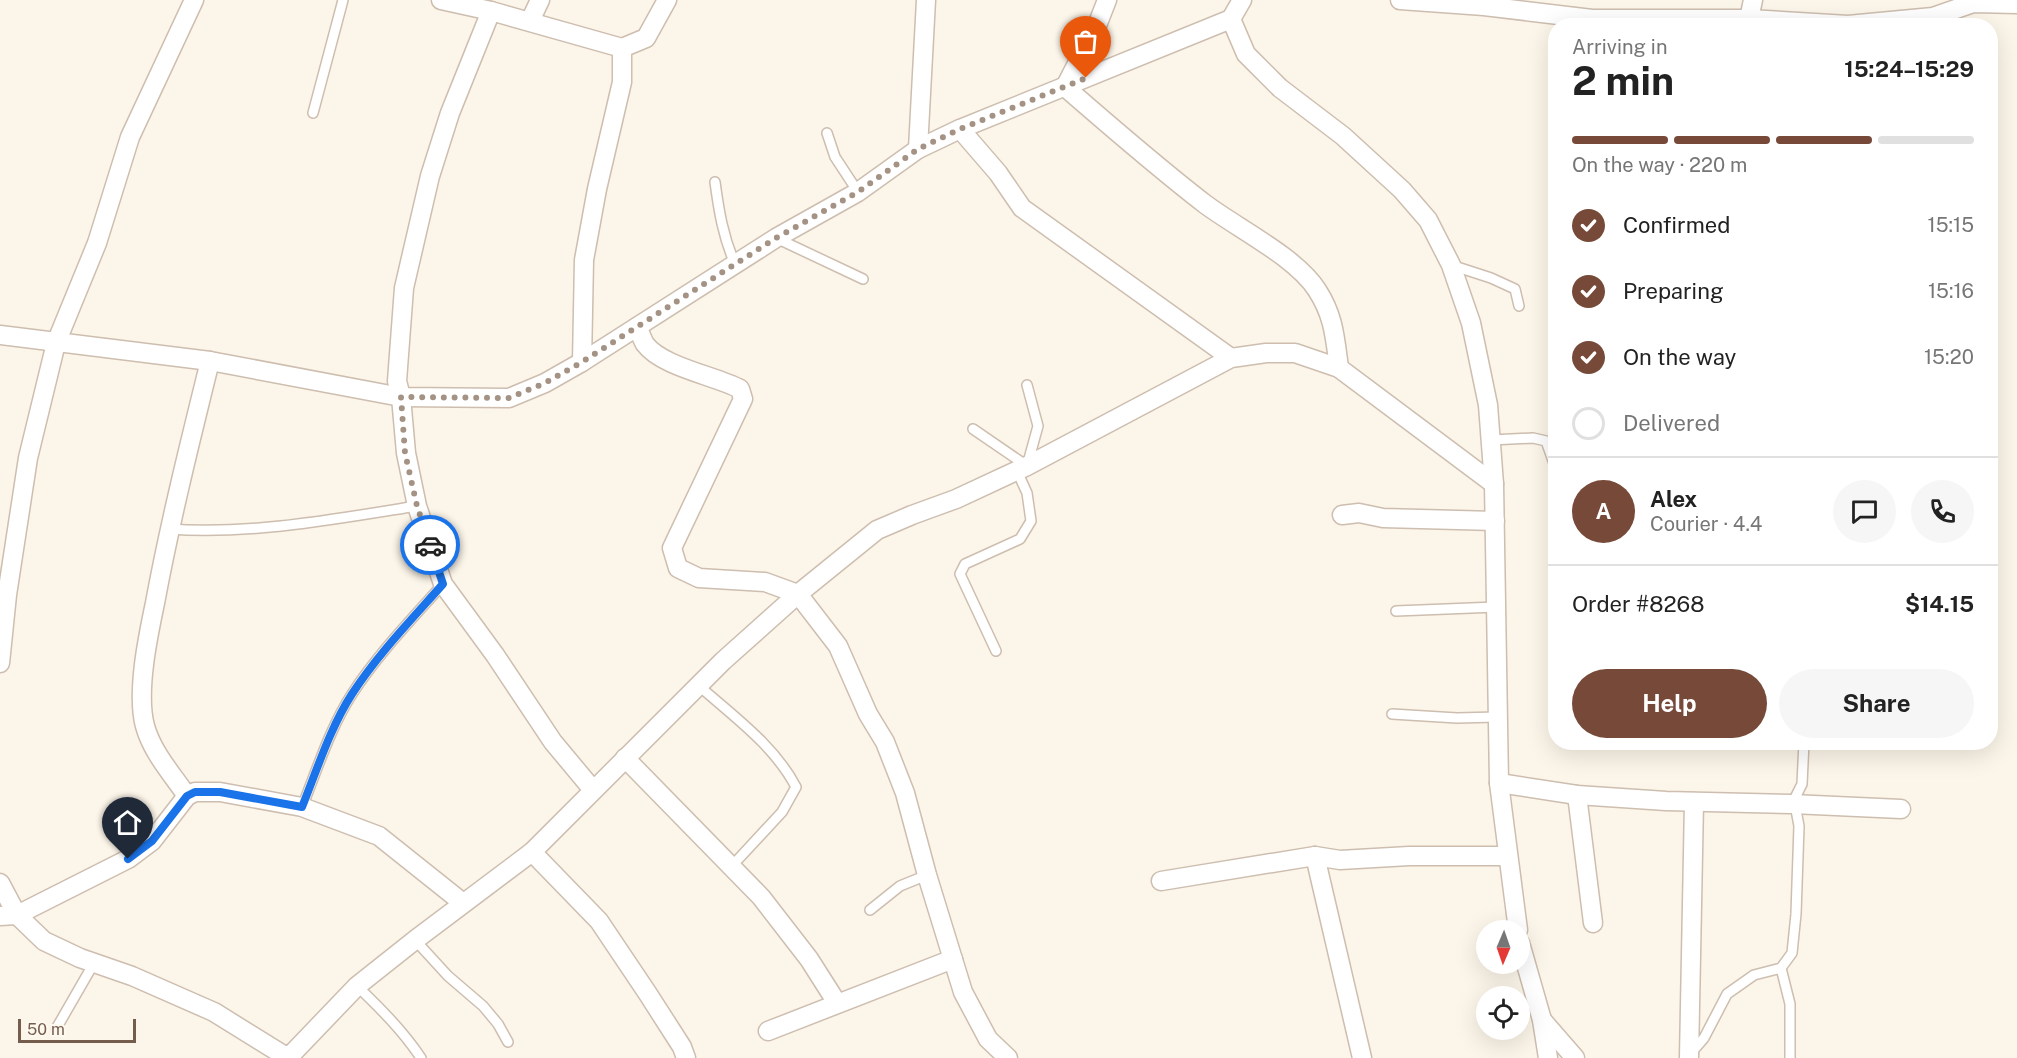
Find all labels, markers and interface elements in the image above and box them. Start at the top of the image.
pin [1060,16,1111,78]
icon: bag [1069,25,1102,58]
text: Arriving in [1572,35,1667,59]
text: 15:24–15:29 [1844,56,1974,82]
text: 2 min [1572,58,1674,104]
text: On the way · 220 m [1572,153,1747,177]
icon: check [1572,209,1605,242]
text: Confirmed [1623,212,1730,238]
text: 15:15 [1928,213,1974,237]
icon: check [1572,275,1605,308]
text: Preparing [1623,278,1724,304]
text: 15:16 [1928,279,1974,303]
icon: check [1572,341,1605,374]
text: On the way [1623,344,1736,370]
text: 15:20 [1924,345,1974,369]
text: Delivered [1623,410,1720,436]
button: chat [1833,480,1896,543]
button: phone [1911,480,1974,543]
text: Alex [1650,486,1697,512]
text: A [1596,498,1611,524]
text: Courier · 4.4 [1650,512,1762,536]
courier [400,515,460,575]
icon: car [414,529,447,562]
text: Order #8268 [1572,591,1704,617]
text: $14.15 [1905,591,1974,617]
button: Help [1572,669,1767,738]
button: Share [1779,669,1974,738]
pin [102,797,153,859]
icon: home [111,806,144,839]
north arrow [1476,920,1530,974]
map controls [1476,920,1530,1040]
button: locate [1476,986,1530,1040]
scale bar [18,1016,136,1044]
text: 50 m [27,1020,65,1039]

